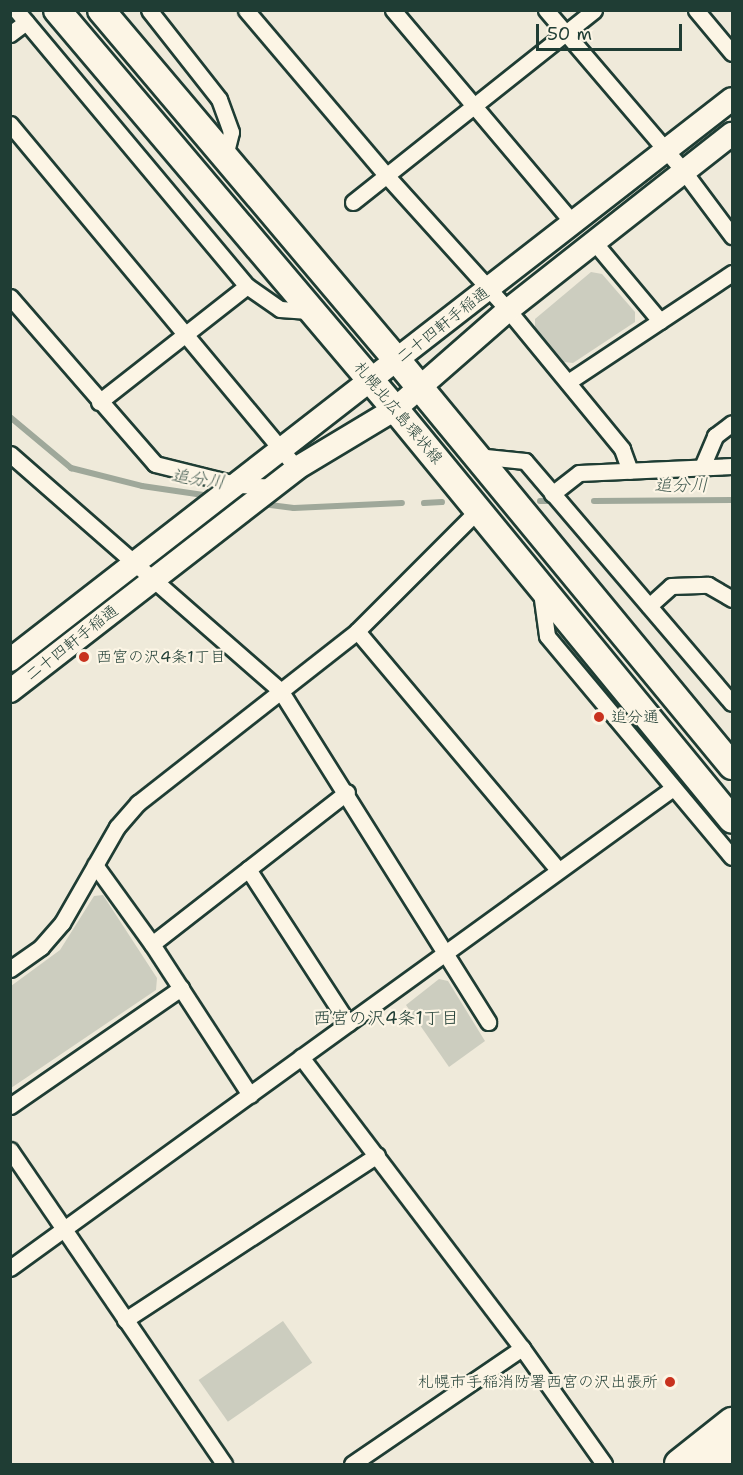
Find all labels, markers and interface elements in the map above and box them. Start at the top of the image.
scale bar [539,12,684,50]
text: 50 m [547,22,592,46]
street label: 二十四軒手稲通 [393,283,493,367]
street label: 札幌北広島環状線 [350,358,446,468]
water label: 追分川 [170,465,226,493]
water label: 追分川 [654,474,708,496]
street label: 二十四軒手稲通 [22,601,122,685]
place label: 西宮の沢4条1丁目 [96,647,226,667]
marker: 西宮の沢4条1丁目 [77,650,91,664]
place label: 追分通 [611,707,659,727]
marker: 追分通 [592,710,606,724]
district label: 西宮の沢4条1丁目 [313,1007,459,1029]
place label: 札幌市手稲消防署西宮の沢出張所 [418,1372,658,1392]
marker: 札幌市手稲消防署西宮の沢出張所 [663,1375,677,1389]

